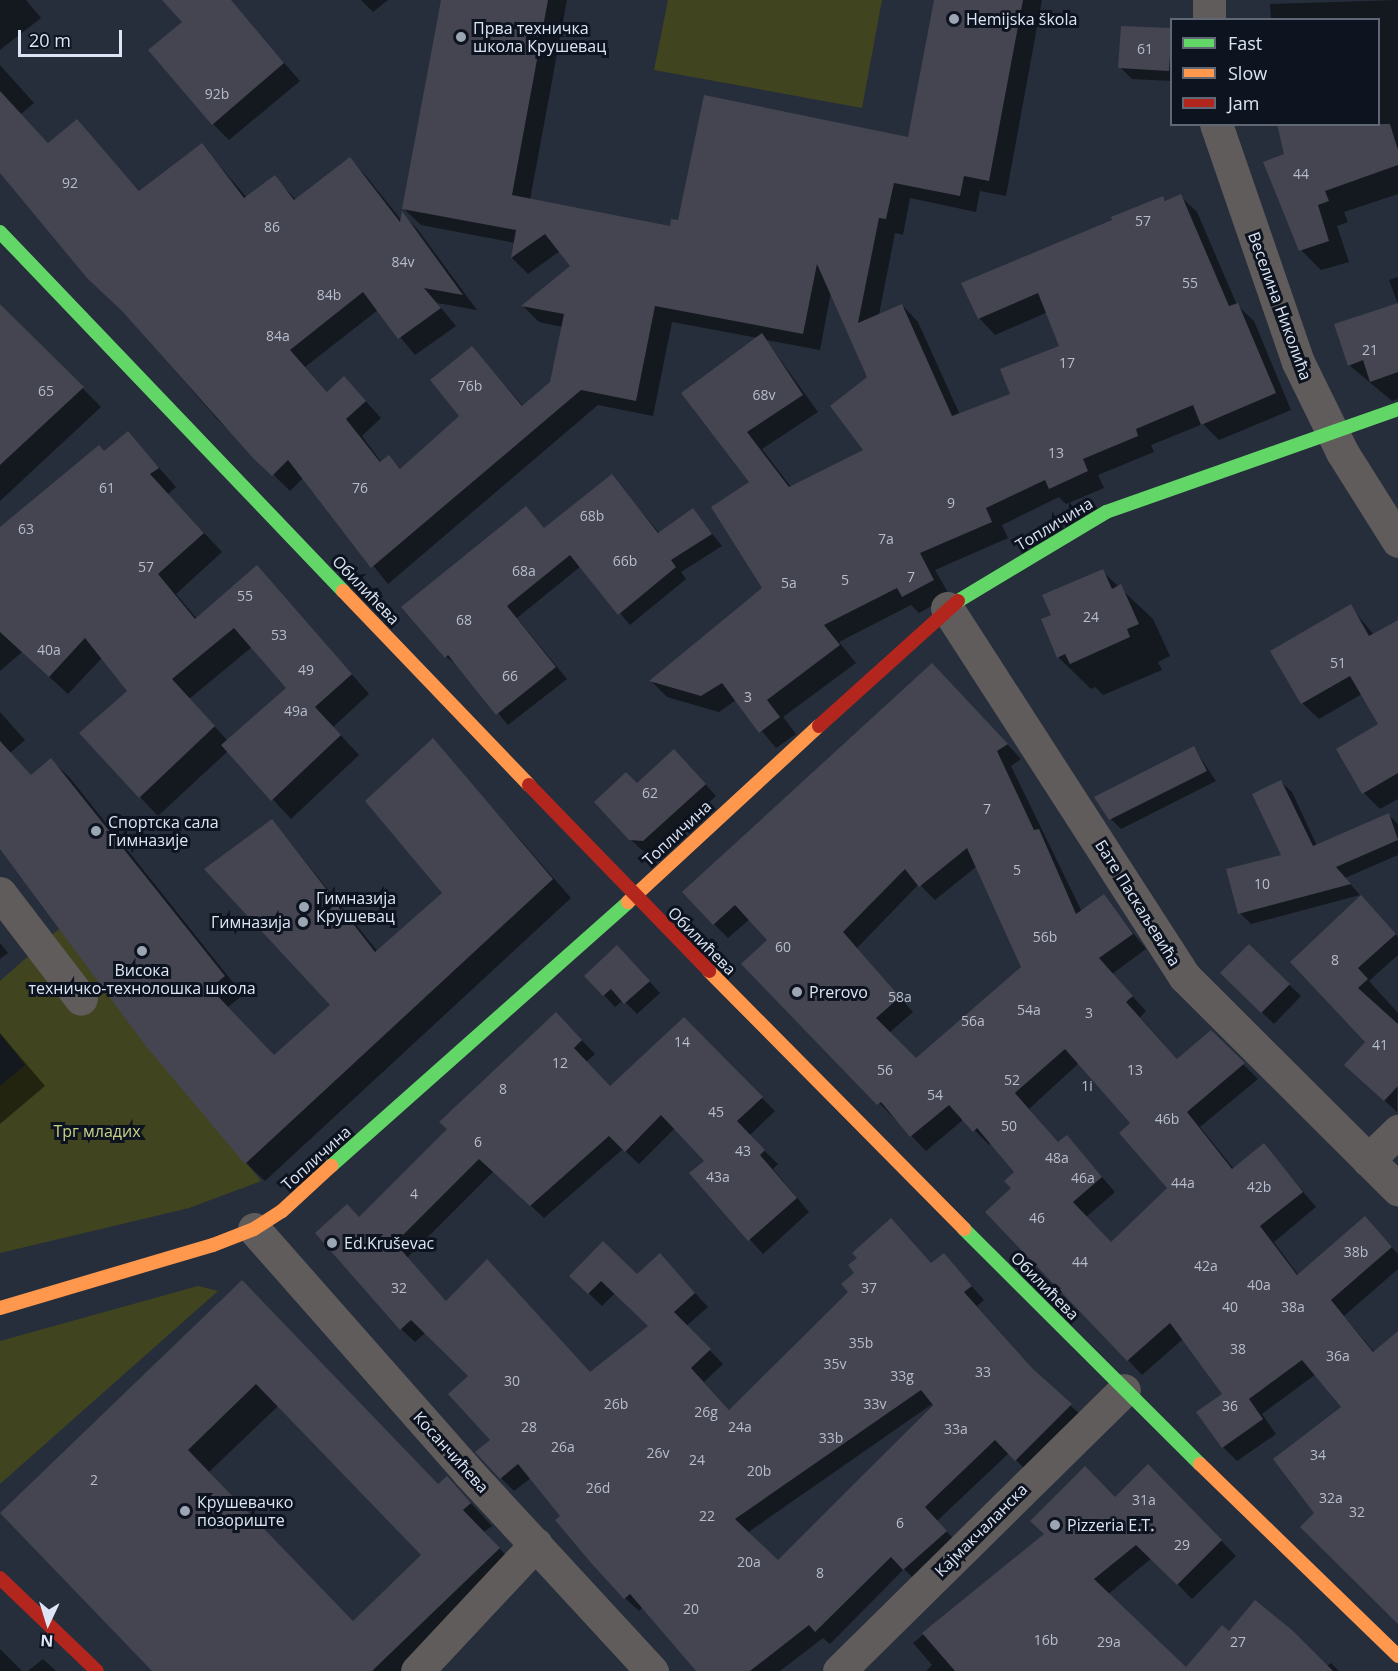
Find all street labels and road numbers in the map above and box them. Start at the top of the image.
street label: Веселина Николића [1244,229,1316,383]
street label: Топличина [1012,493,1096,555]
street label: Обилићева [328,552,404,628]
street label: Топличина [639,796,715,870]
street label: Бате Паскаљевића [1091,836,1185,970]
street label: Обилићева [664,903,740,979]
street label: Топличина [277,1122,355,1194]
street label: Обилићева [1007,1248,1083,1324]
street label: Косанчићева [409,1407,493,1497]
street label: Кајмакчаланска [931,1480,1031,1580]

